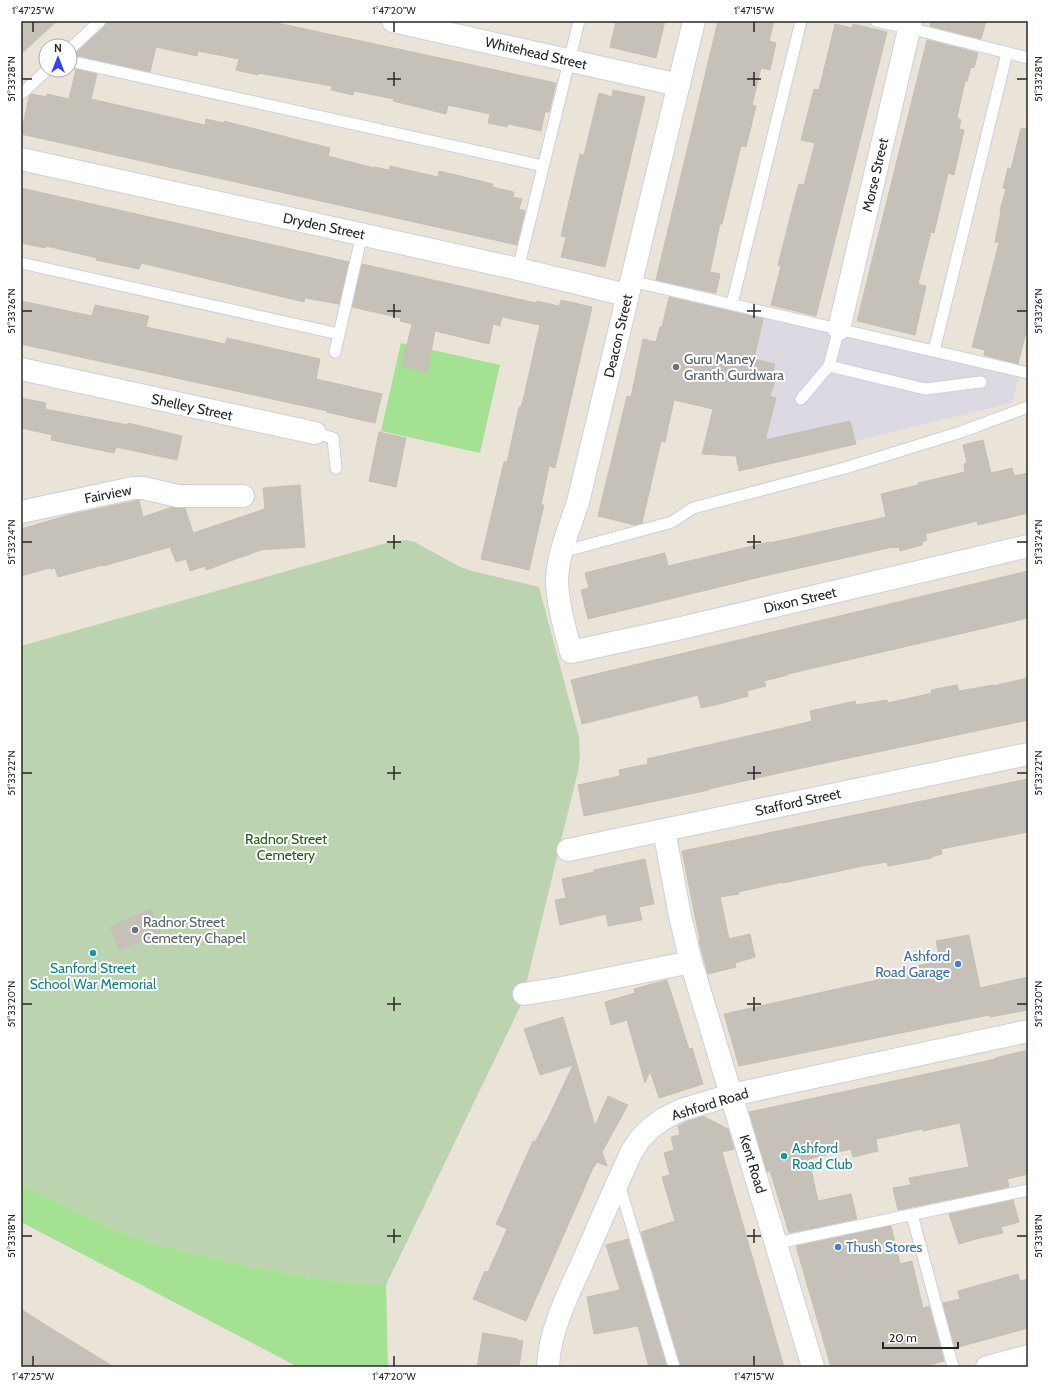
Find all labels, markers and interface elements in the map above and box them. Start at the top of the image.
text: 1°47'25"W [12,4,54,17]
text: 1°47'20"W [372,4,416,17]
text: 1°47'15"W [734,4,774,17]
street label: Whitehead Street [483,33,589,74]
north arrow [38,38,78,78]
text: N [54,41,62,55]
text: 51°33'28"N [5,56,18,102]
text: 51°33'28"N [1032,56,1045,102]
street label: Morse Street [858,136,892,214]
street label: Dryden Street [281,209,367,244]
text: 51°33'26"N [5,288,18,334]
text: 51°33'26"N [1032,288,1045,334]
street label: Deacon Street [600,292,636,379]
place label: Guru Maney Granth Gurdwara [684,350,784,384]
marker: Guru Maney Granth Gurdwara [671,362,681,372]
street label: Shelley Street [150,390,235,424]
street label: Fairview [83,481,133,507]
text: 51°33'24"N [5,519,18,565]
text: 51°33'24"N [1032,519,1045,565]
street label: Dixon Street [762,583,838,617]
text: 51°33'22"N [5,751,18,795]
text: 51°33'22"N [1032,751,1045,795]
street label: Stafford Street [753,784,843,820]
park label: Radnor Street Cemetery [245,830,327,864]
place label: Radnor Street Cemetery Chapel [143,913,246,947]
marker: Radnor Street Cemetery Chapel [130,925,140,935]
place label: Ashford Road Garage [875,947,950,981]
marker: Sanford Street School War Memorial [88,948,98,958]
place label: Sanford Street School War Memorial [30,959,157,993]
marker: Ashford Road Garage [953,959,963,969]
text: 51°33'20"N [5,981,18,1027]
text: 51°33'20"N [1032,981,1045,1027]
street label: Ashford Road [669,1084,751,1124]
street label: Kent Road [736,1132,770,1196]
place label: Ashford Road Club [792,1139,853,1173]
marker: Ashford Road Club [779,1151,789,1161]
text: 51°33'18"N [5,1214,18,1258]
text: 51°33'18"N [1032,1214,1045,1258]
place label: Thush Stores [846,1238,923,1256]
marker: Thush Stores [833,1242,843,1252]
scale bar [883,1324,958,1350]
text: 20 m [889,1330,917,1345]
text: 1°47'25"W [12,1370,54,1383]
text: 1°47'20"W [372,1370,416,1383]
text: 1°47'15"W [734,1370,774,1383]

